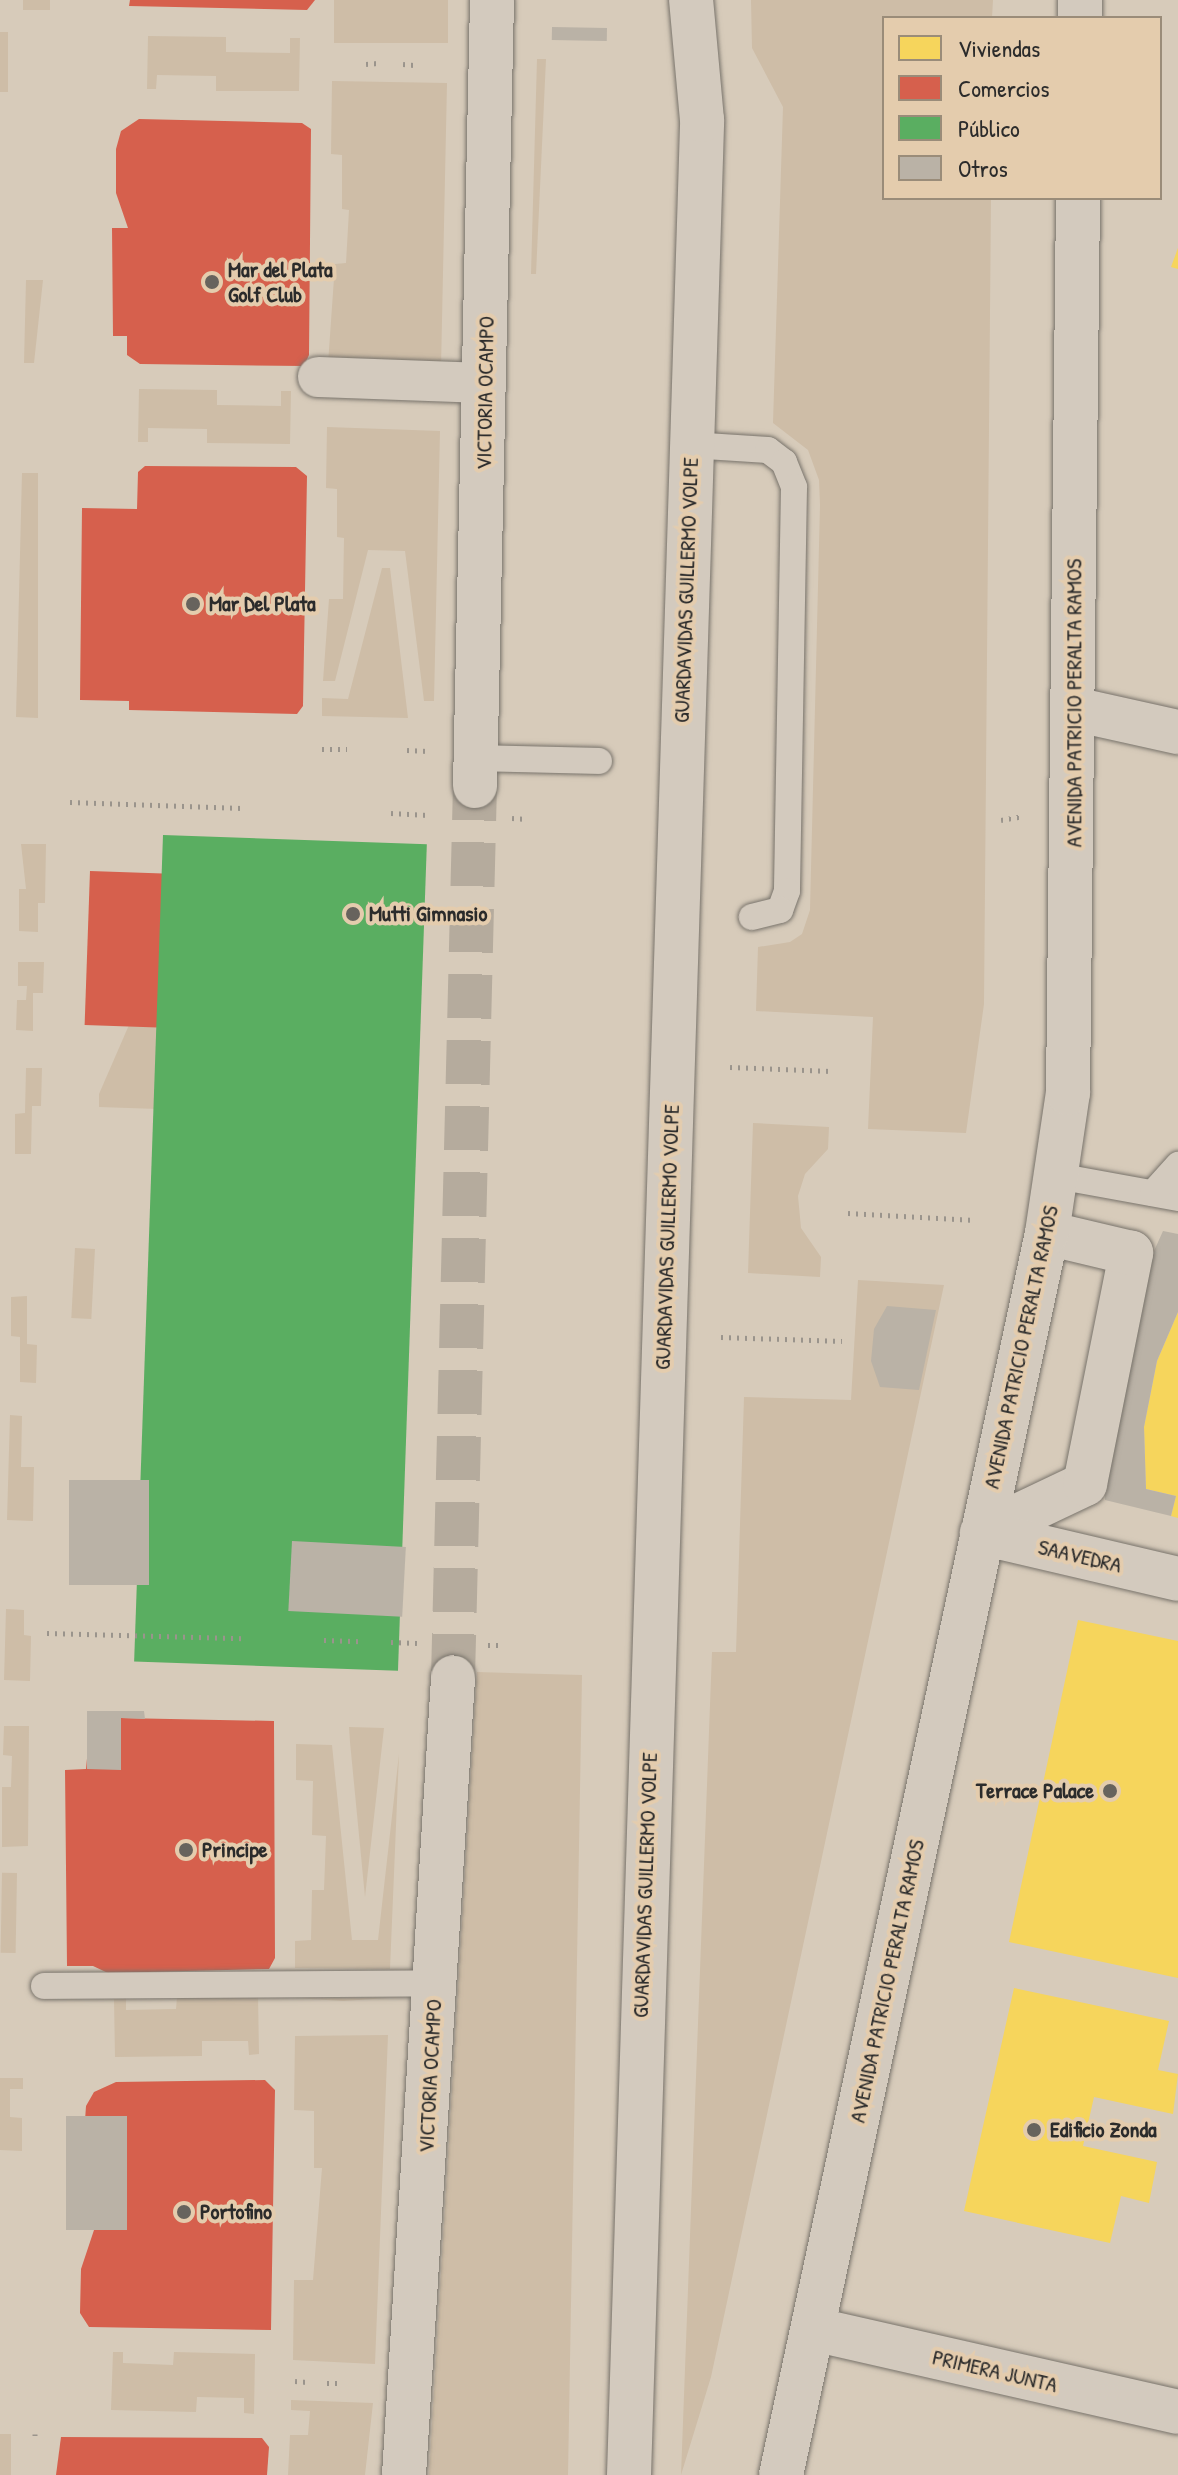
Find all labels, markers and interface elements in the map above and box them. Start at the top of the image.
legend [882,16,1162,200]
text: Viviendas [958,32,1040,64]
text: Comercios [958,72,1050,104]
text: Público [958,112,1020,144]
text: Otros [958,152,1008,184]
place label: Mar del Plata Golf Club [228,256,333,308]
marker: Mar del Plata Golf Club [203,273,221,291]
street label: VICTORIA OCAMPO [470,316,500,470]
street label: GUARDAVIDAS GUILLERMO VOLPE [668,457,704,723]
street label: AVENIDA PATRICIO PERALTA RAMOS [1061,559,1087,847]
place label: Mar Del Plata [209,591,316,617]
marker: Mar Del Plata [184,595,202,613]
place label: Mutti Gimnasio [369,901,487,927]
marker: Mutti Gimnasio [344,905,362,923]
street label: GUARDAVIDAS GUILLERMO VOLPE [649,1104,685,1370]
street label: AVENIDA PATRICIO PERALTA RAMOS [978,1203,1064,1491]
street label: SAAVEDRA [1036,1534,1124,1578]
street label: GUARDAVIDAS GUILLERMO VOLPE [627,1752,663,2018]
place label: Terrace Palace [976,1778,1094,1804]
marker: Terrace Palace [1101,1782,1119,1800]
place label: Principe [202,1837,268,1863]
street label: AVENIDA PATRICIO PERALTA RAMOS [844,1837,930,2125]
marker: Principe [177,1841,195,1859]
street label: VICTORIA OCAMPO [413,1998,447,2154]
place label: Edificio Zonda [1050,2117,1157,2143]
marker: Edificio Zonda [1025,2121,1043,2139]
place label: Portofino [200,2199,272,2225]
marker: Portofino [175,2203,193,2221]
street label: PRIMERA JUNTA [930,2344,1060,2398]

